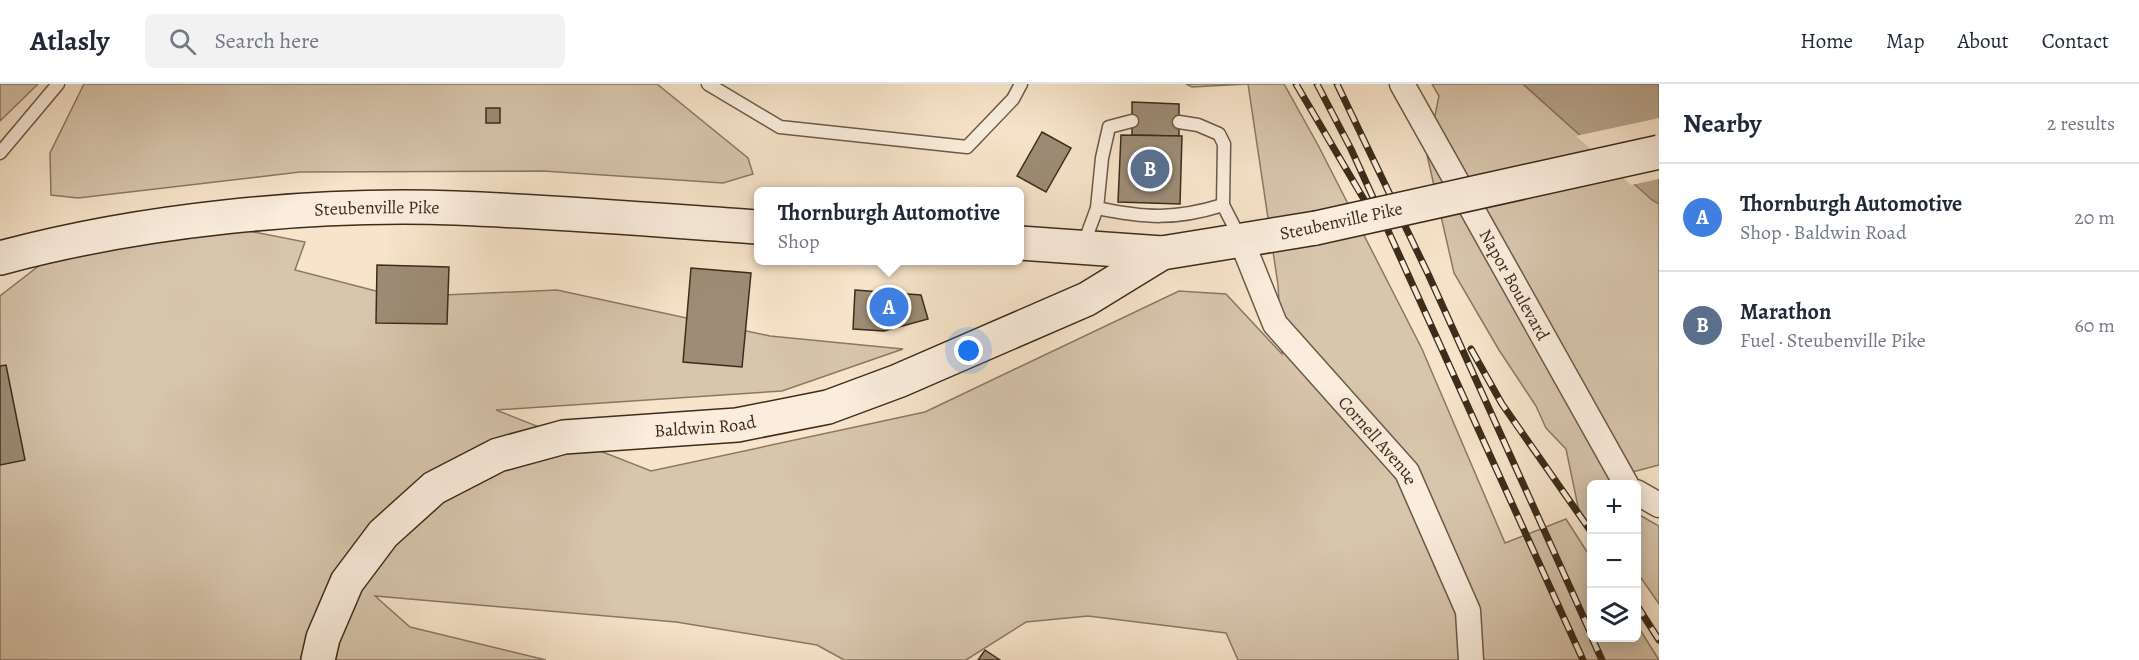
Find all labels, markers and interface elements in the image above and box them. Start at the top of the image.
search box [145,14,565,68]
text: Atlasly [30,22,109,60]
icon: search [166,25,199,58]
text: Search here [214,26,319,56]
text: Home [1800,27,1853,55]
text: Map [1886,27,1924,55]
text: About [1957,27,2009,55]
text: Contact [2042,27,2109,55]
text: Nearby [1683,106,1762,141]
text: 2 results [2047,110,2115,137]
pin: B [1130,146,1170,191]
popup [754,187,1024,265]
text: Thornburgh Automotive [1740,189,1962,219]
street label: Steubenville Pike [314,195,440,222]
street label: Steubenville Pike [1277,196,1405,246]
text: Thornburgh Automotive [778,198,1000,228]
text: A [1696,204,1709,231]
text: 20 m [2074,204,2115,231]
text: Shop · Baldwin Road [1740,219,1907,246]
street label: Napor Boulevard [1474,225,1555,345]
text: Shop [778,228,819,255]
pin: A [870,284,908,330]
text: Marathon [1740,297,1831,327]
text: B [1696,312,1709,339]
text: 60 m [2075,312,2115,339]
text: Fuel · Steubenville Pike [1740,327,1926,354]
your location [954,336,983,365]
street label: Cornell Avenue [1333,391,1423,488]
street label: Baldwin Road [653,409,758,443]
map controls [1587,480,1641,642]
button: + [1587,480,1641,534]
button: − [1587,534,1641,588]
button: layers [1587,588,1641,642]

